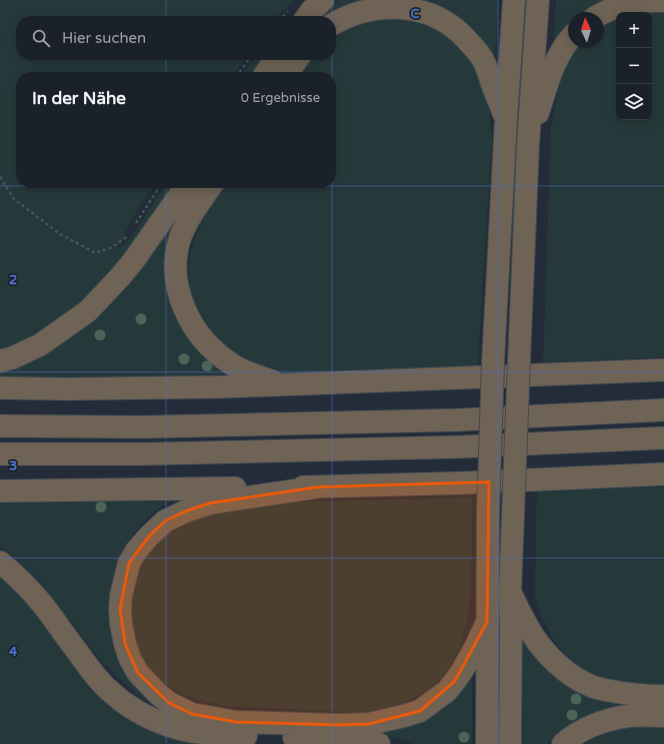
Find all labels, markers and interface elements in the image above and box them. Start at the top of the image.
text: C [410,6,420,22]
north arrow [568,12,604,48]
map controls [616,12,652,120]
button: + [616,12,652,48]
search box [16,16,336,60]
icon: search [30,27,52,49]
text: Hier suchen [62,29,146,47]
button: − [616,48,652,84]
button: layers [616,84,652,120]
text: In der Nähe [32,88,126,109]
text: 0 Ergebnisse [241,90,320,106]
text: 2 [9,272,17,288]
text: 3 [9,458,17,474]
text: 4 [9,644,18,660]

